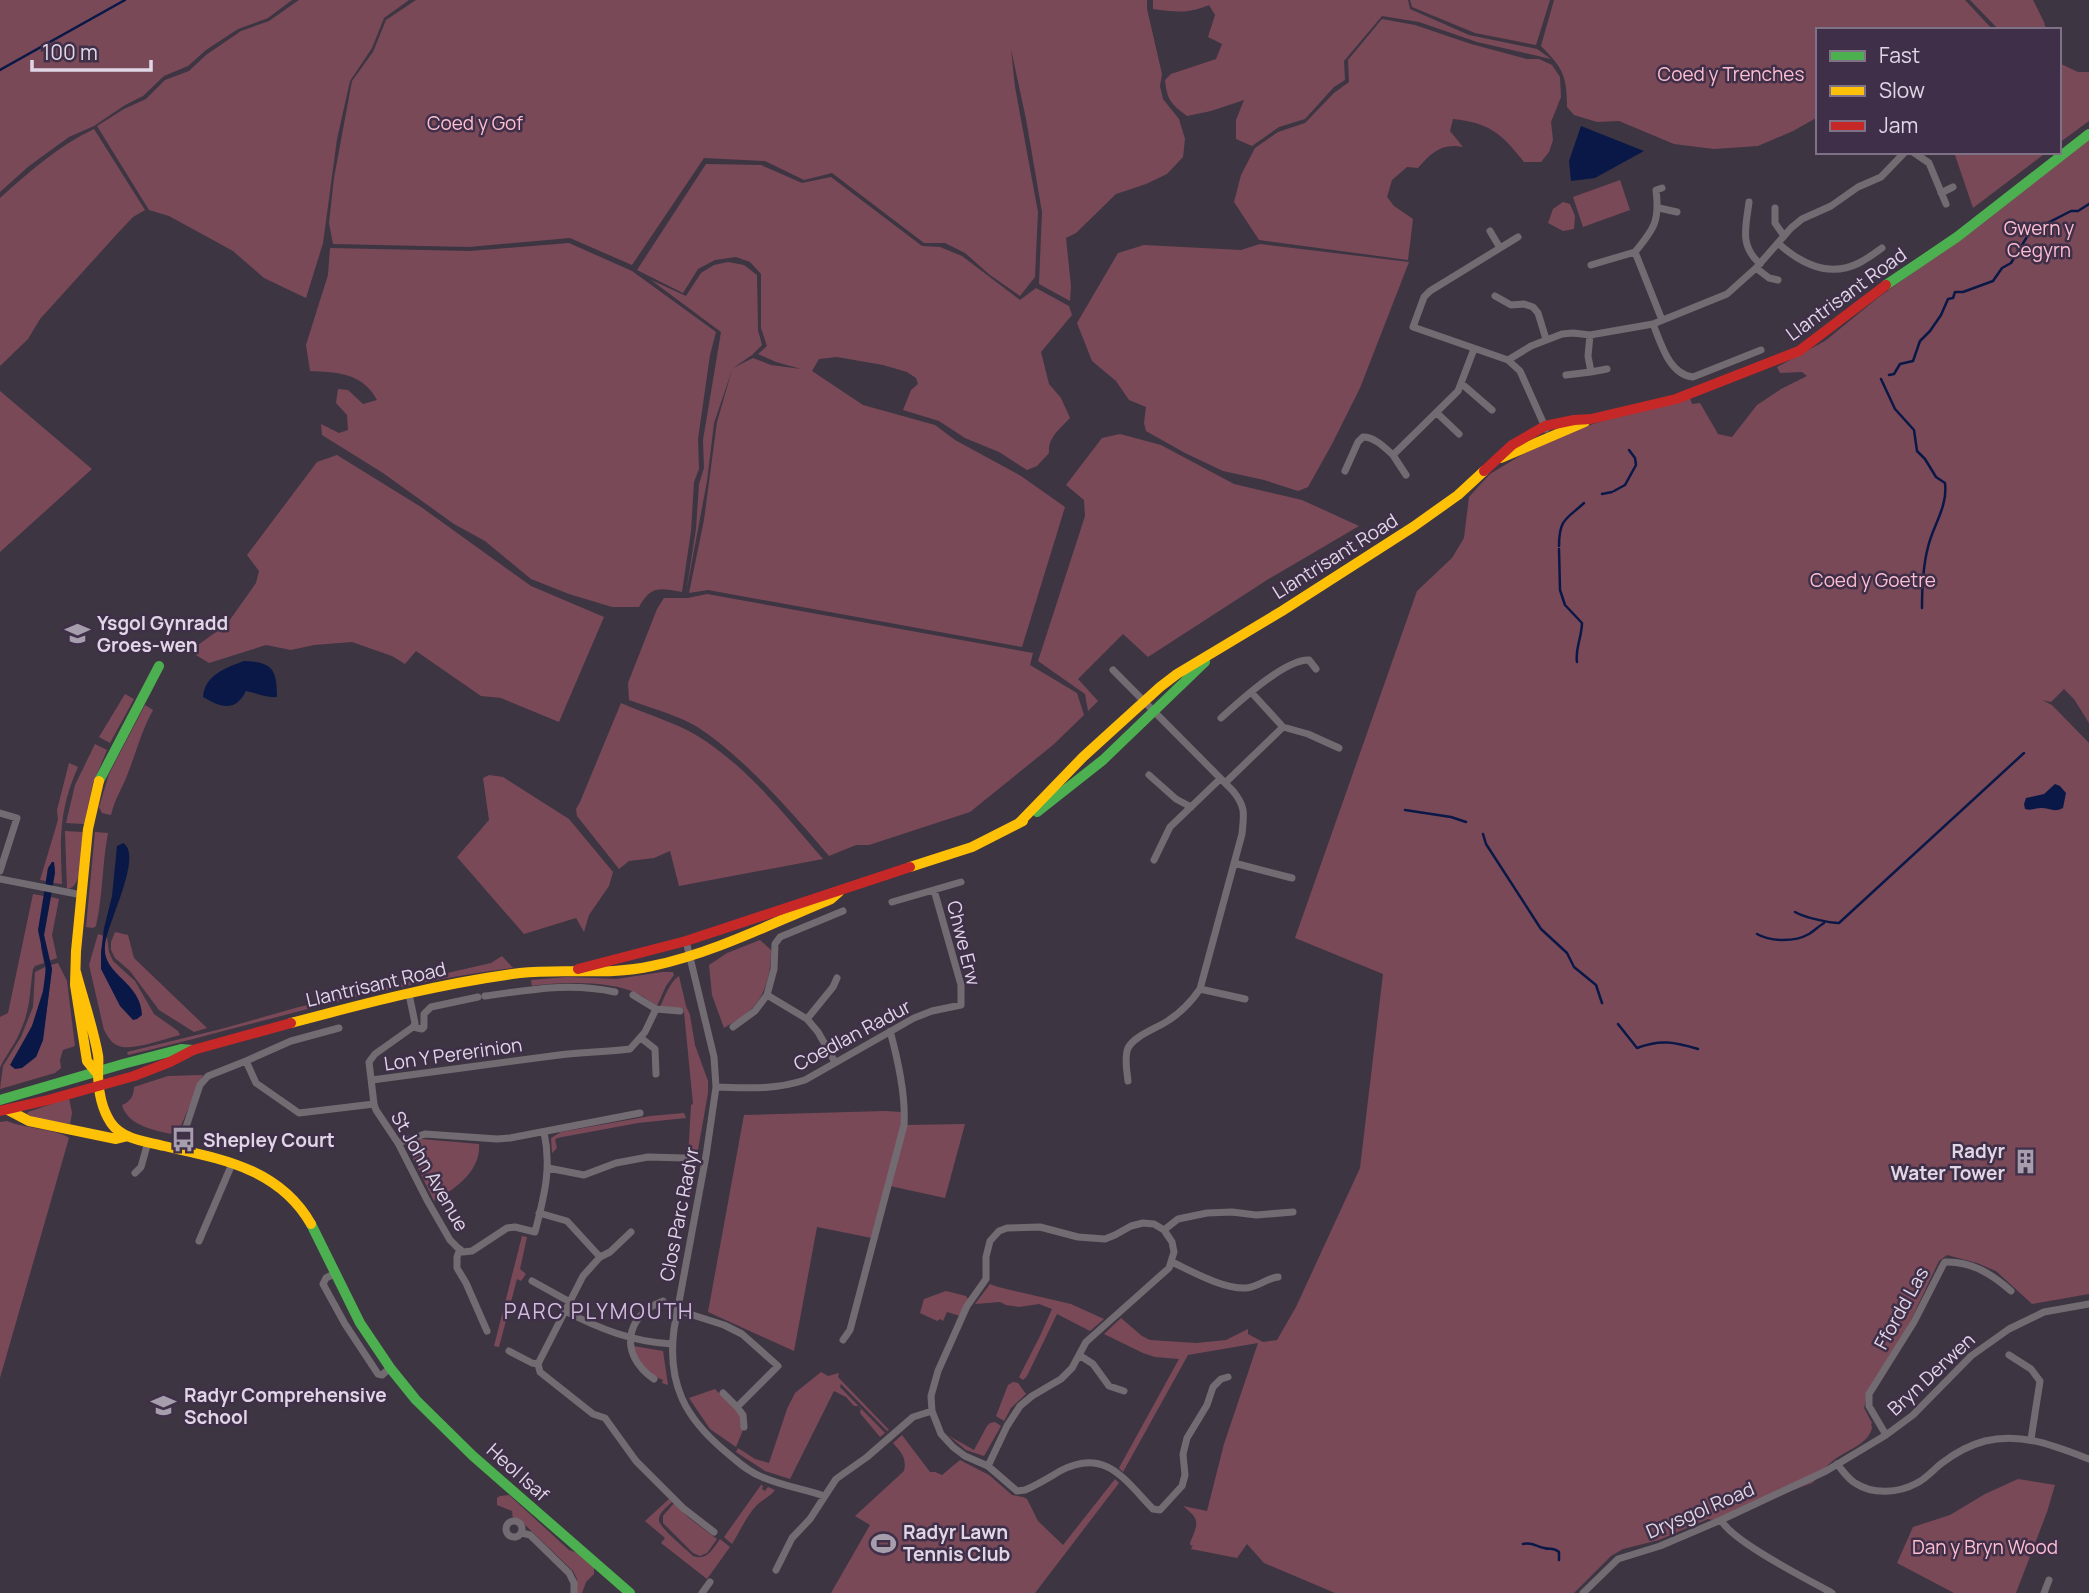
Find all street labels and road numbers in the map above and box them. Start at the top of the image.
street label: Llantrisant Road [1780,241,1912,347]
street label: Llantrisant Road [1267,507,1403,605]
street label: Chwe Erw [941,898,987,988]
street label: Llantrisant Road [303,955,449,1013]
street label: Coedlan Radur [789,993,915,1077]
street label: Lon Y Pererinion [382,1031,524,1077]
street label: St John Avenue [385,1106,475,1236]
street label: Clos Parc Radyr [653,1145,705,1283]
street label: Ffordd Las [1868,1262,1934,1354]
street label: Bryn Derwen [1882,1327,1980,1421]
street label: Heol Isaf [481,1437,555,1507]
street label: Drysgol Road [1642,1476,1758,1544]

